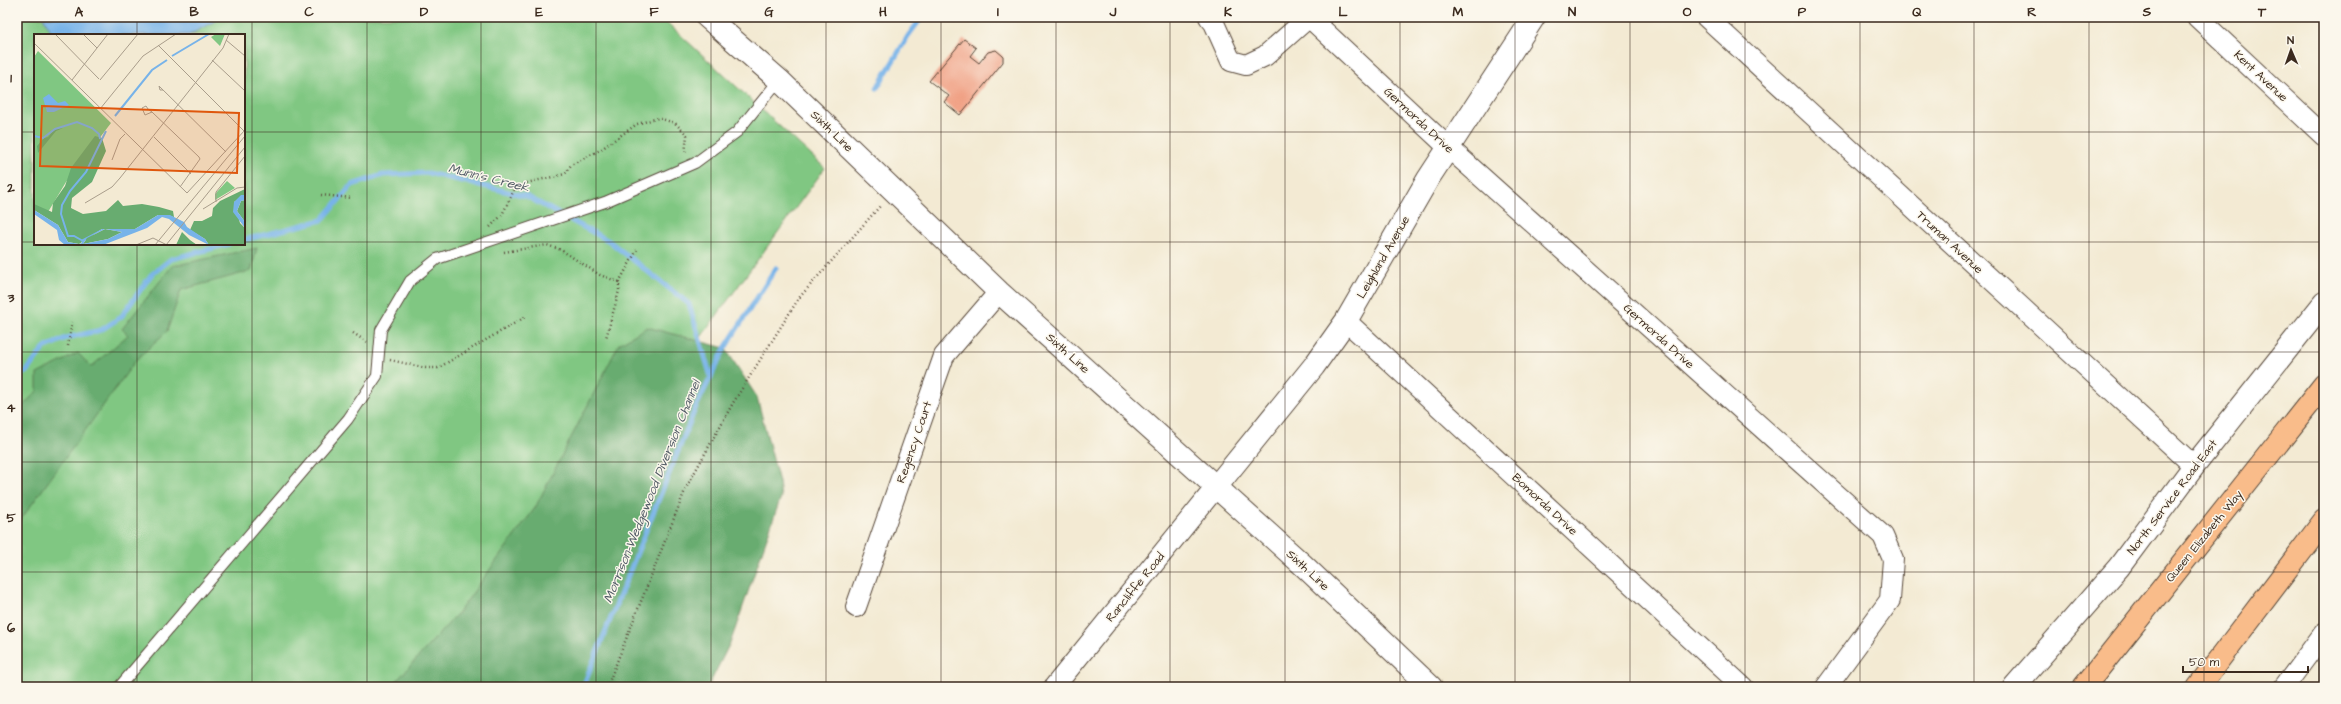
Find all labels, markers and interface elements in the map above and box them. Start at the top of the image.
text: A [75,3,84,21]
text: B [189,3,199,21]
text: C [304,3,314,21]
text: D [420,3,429,21]
text: E [535,3,543,21]
text: F [649,3,659,21]
text: G [764,3,774,21]
text: H [879,3,887,21]
text: I [997,3,999,21]
text: J [1109,3,1117,21]
text: K [1224,3,1232,21]
text: L [1338,3,1348,21]
text: M [1453,3,1464,21]
text: N [1568,3,1576,21]
text: O [1683,3,1692,21]
text: P [1798,3,1807,21]
text: Q [1912,3,1922,21]
text: R [2027,3,2037,21]
text: S [2142,3,2152,21]
text: T [2257,3,2267,21]
north arrow [2271,30,2311,70]
text: N [2287,33,2294,48]
inset map [34,34,245,245]
street label: Kent Avenue [2230,47,2292,106]
text: 1 [10,69,12,87]
street label: Germorda Drive [1380,83,1458,158]
street label: Sixth Line [807,107,857,156]
water label: Munn's Creek [446,159,532,197]
text: 2 [6,179,15,197]
street label: Truman Avenue [1913,207,1987,278]
street label: Leighland Avenue [1353,212,1415,302]
text: 3 [7,289,15,307]
street label: Germorda Drive [1619,300,1698,373]
street label: Sixth Line [1042,329,1094,378]
water label: Morrison-Wedgewood Diversion Channel [599,376,707,606]
text: 4 [7,399,16,417]
street label: Regency Court [893,399,937,486]
street label: North Service Road East [2123,436,2222,559]
street label: Bomorda Drive [1508,470,1582,540]
street label: Queen Elizabeth Way [2162,486,2248,587]
text: 5 [6,509,16,527]
street label: Sixth Line [1282,546,1333,595]
street label: Rancliffe Road [1102,549,1169,626]
text: 6 [7,619,16,637]
scale bar [2183,648,2308,674]
text: 50 m [2189,654,2220,671]

